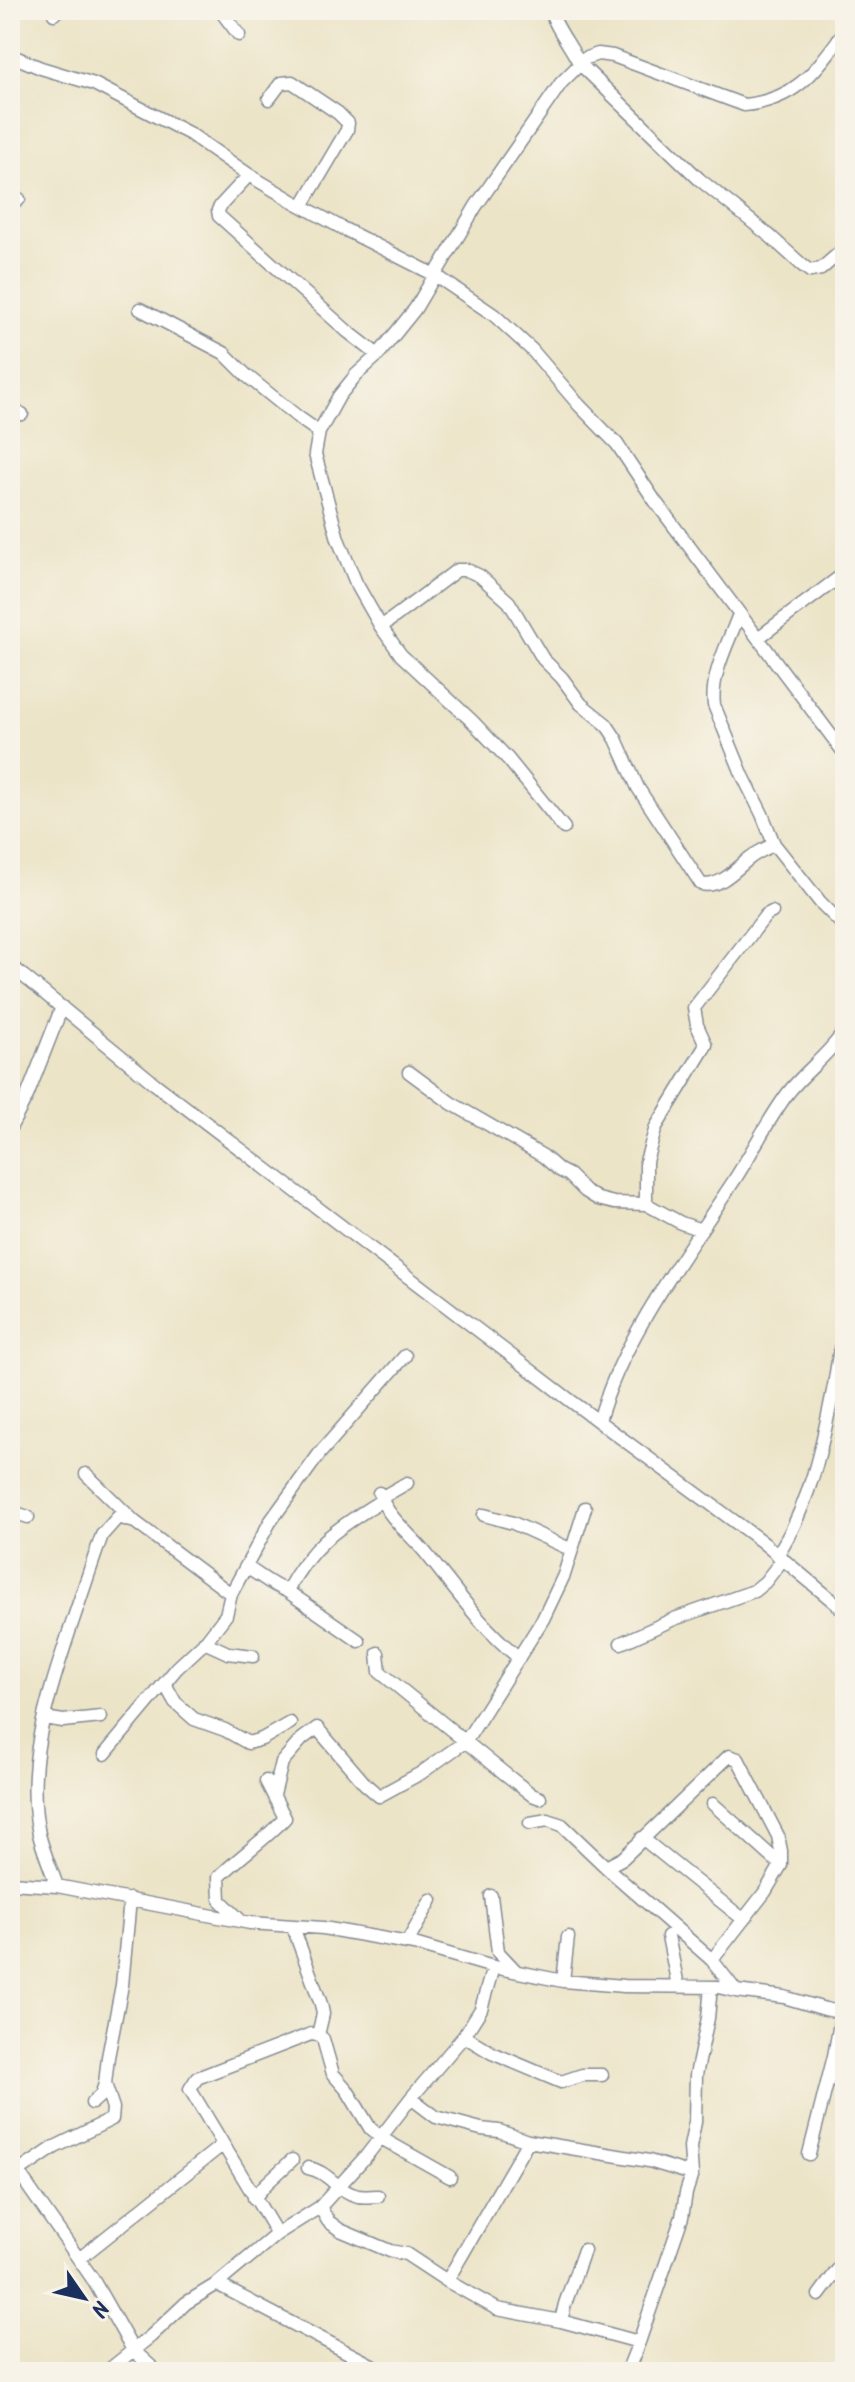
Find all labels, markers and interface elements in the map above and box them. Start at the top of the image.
north arrow [44,2258,124,2338]
text: N [80,2292,117,2323]

